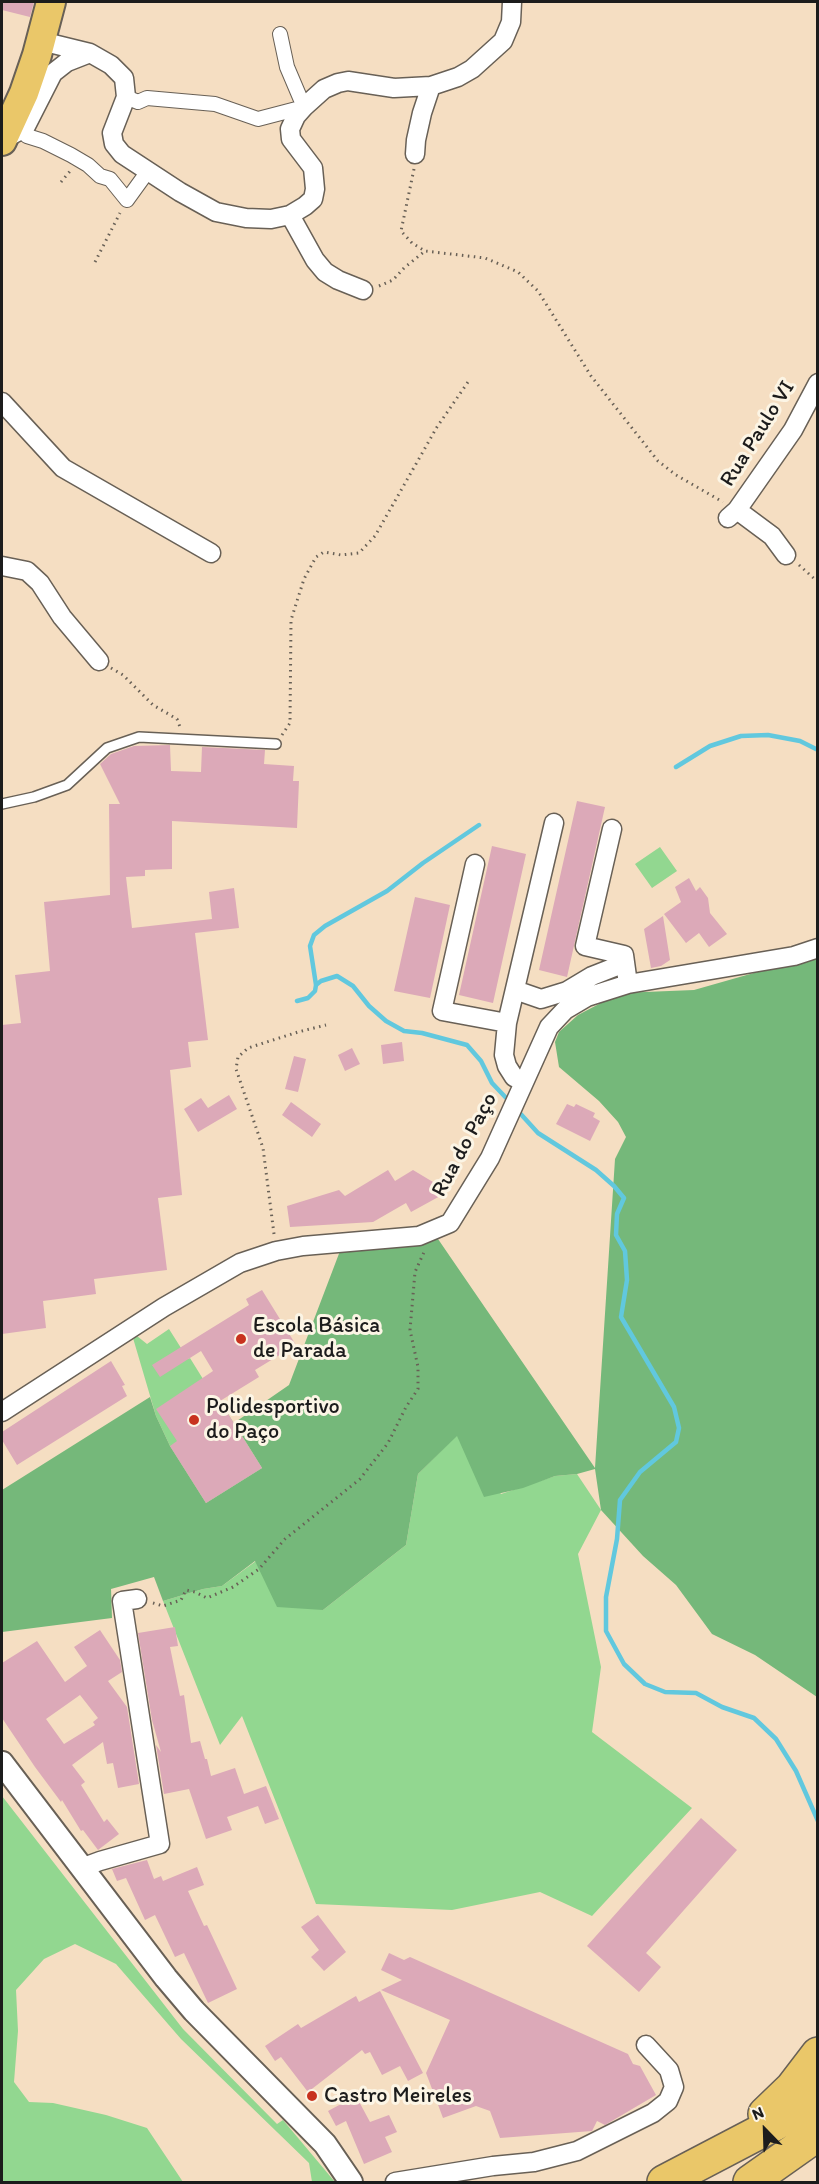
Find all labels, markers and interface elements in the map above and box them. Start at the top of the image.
street label: Rua Paulo VI [715,376,801,492]
street label: Rua do Paço [426,1088,504,1202]
place label: Escola Básica de Parada [253,1313,380,1364]
marker: Escola Básica de Parada [234,1332,248,1346]
place label: Polidesportivo do Paço [206,1394,340,1446]
marker: Polidesportivo do Paço [187,1413,201,1427]
place label: Castro Meireles [324,2083,472,2109]
marker: Castro Meireles [305,2089,319,2103]
north arrow [735,2100,795,2160]
text: N [749,2102,766,2124]

